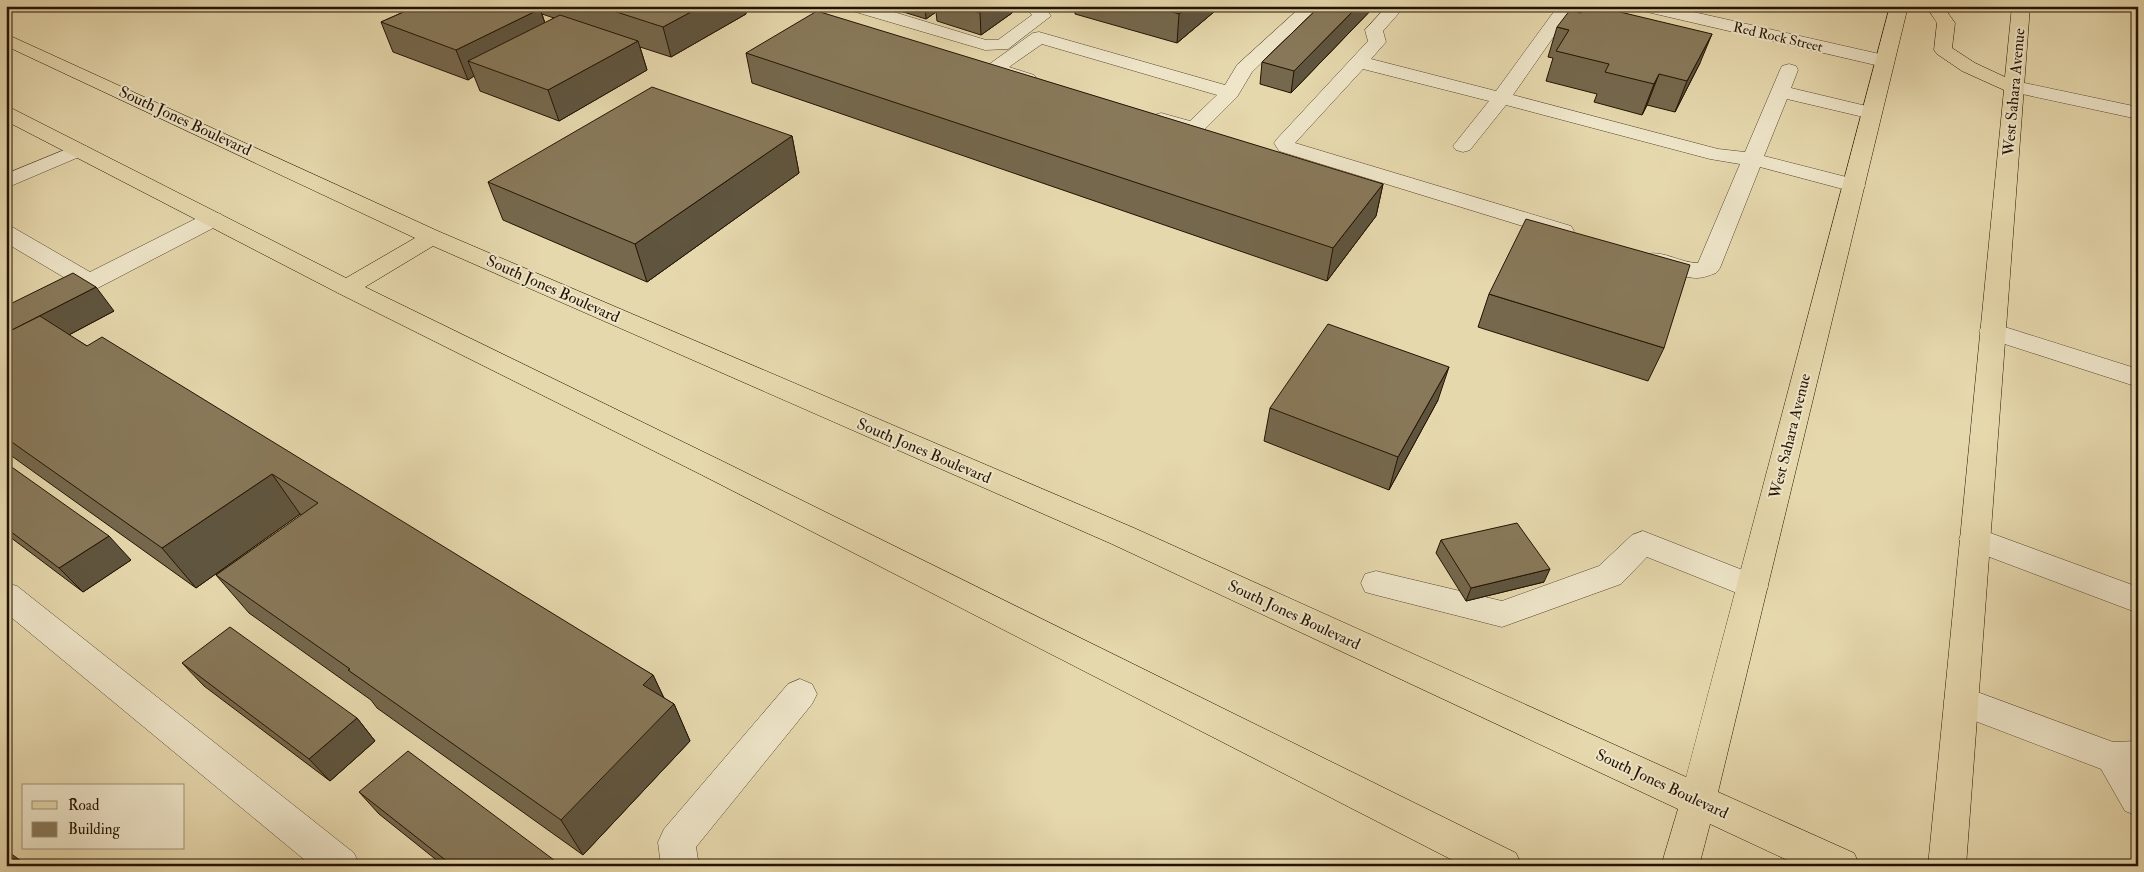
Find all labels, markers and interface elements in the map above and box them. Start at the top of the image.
street label: Red Rock Street [1732,18,1825,56]
street label: West Sahara Avenue [1998,27,2030,158]
street label: South Jones Boulevard [115,82,254,161]
street label: South Jones Boulevard [483,251,623,328]
street label: West Sahara Avenue [1765,371,1815,502]
street label: South Jones Boulevard [854,414,994,489]
street label: South Jones Boulevard [1224,576,1363,655]
street label: South Jones Boulevard [1592,745,1731,824]
legend [22,784,185,850]
text: Road [68,796,100,815]
text: Building [68,820,120,839]

